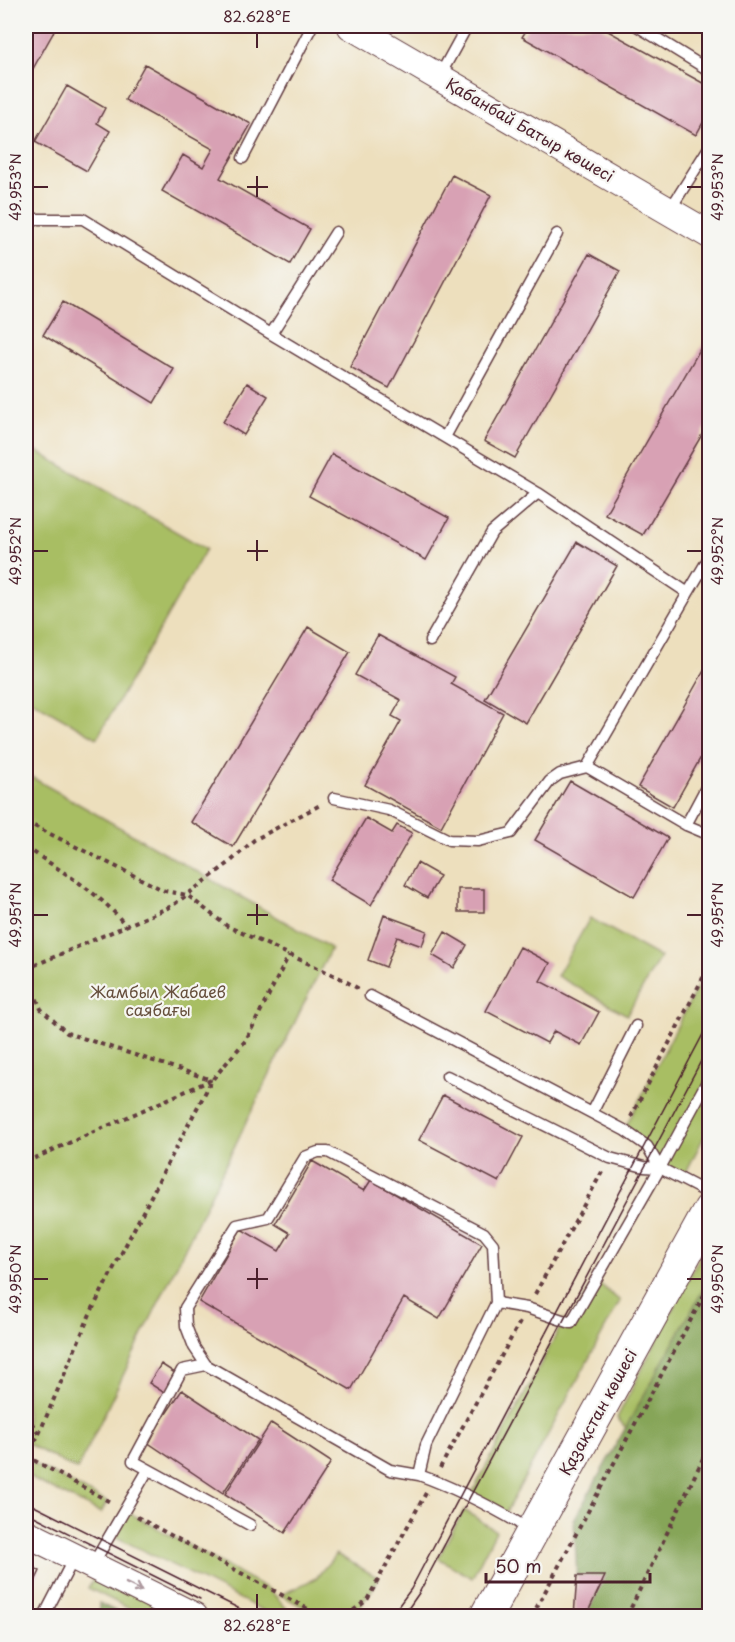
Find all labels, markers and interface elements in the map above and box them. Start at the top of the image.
text: 82.628°E [223,4,291,27]
street label: Қабанбай Батыр көшесі [442,71,619,187]
text: 49.953°N [3,153,26,221]
text: 49.953°N [705,153,728,221]
text: 49.952°N [3,517,26,585]
text: 49.952°N [705,517,728,585]
text: 49.951°N [3,882,26,948]
text: 49.951°N [705,882,728,948]
park label: Жамбыл Жабаев саябағы [90,979,226,1021]
text: 49.950°N [3,1244,26,1314]
text: 49.950°N [705,1244,728,1314]
street label: Қазақстан көшесі [552,1344,642,1479]
scale bar [486,1546,650,1584]
text: 50 m [495,1552,542,1579]
one-way arrow [125,1582,143,1593]
text: 82.628°E [223,1613,291,1636]

